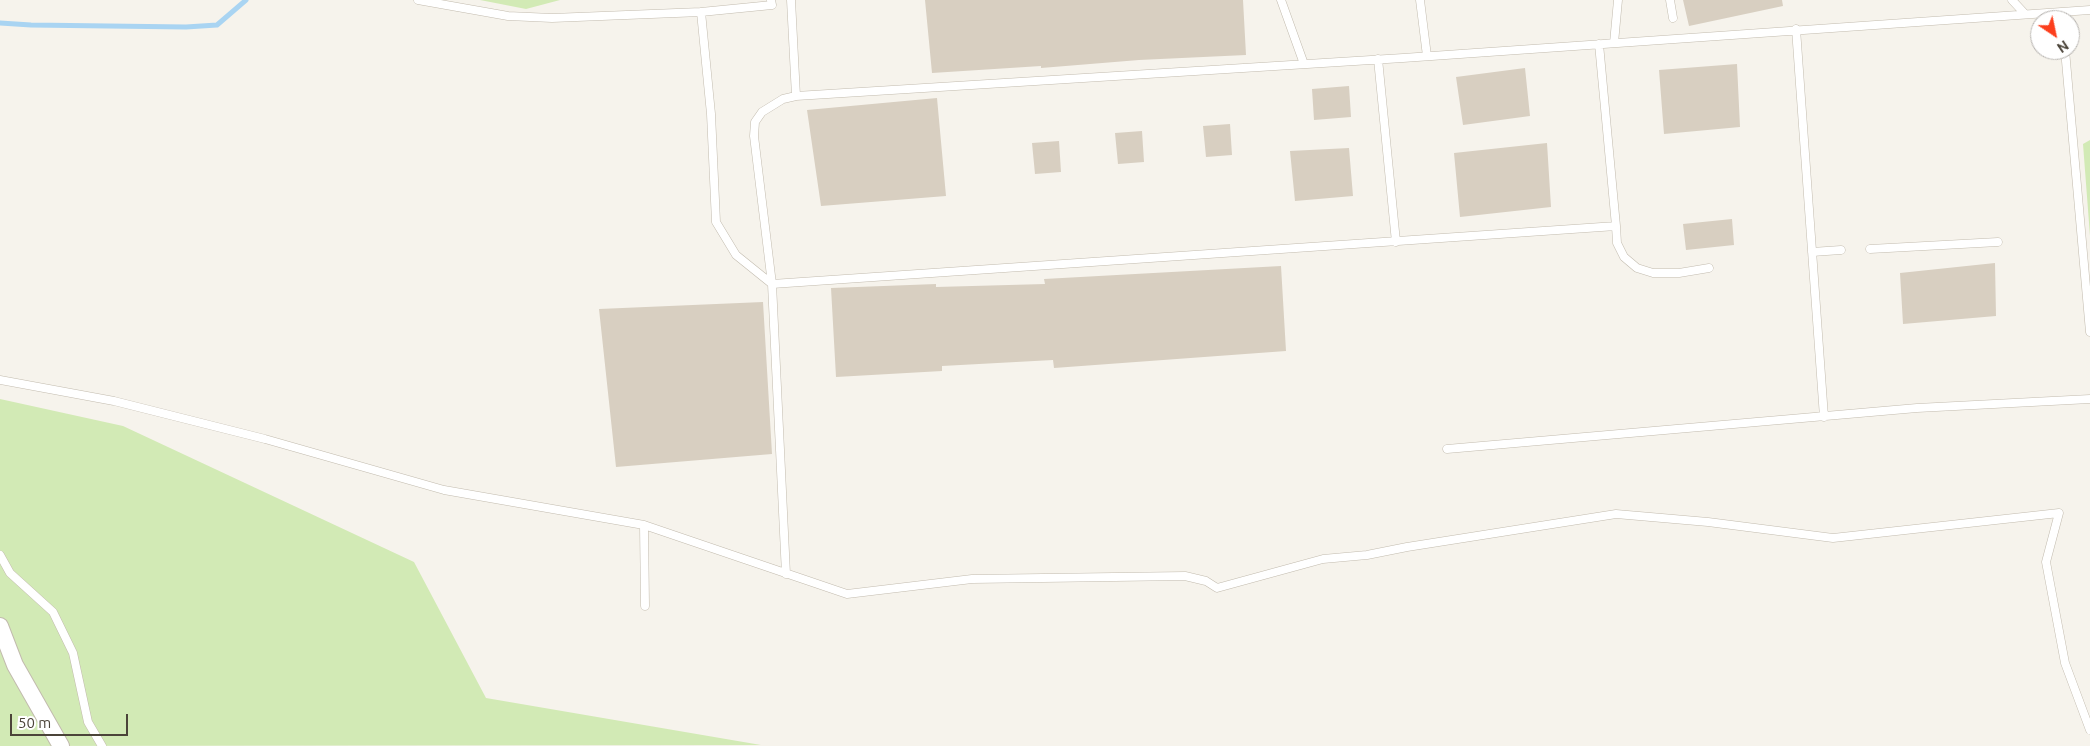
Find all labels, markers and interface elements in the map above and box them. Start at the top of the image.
north arrow [2030,10,2080,60]
text: N [2054,37,2072,56]
scale bar [12,704,130,736]
text: 50 m [18,714,51,731]

